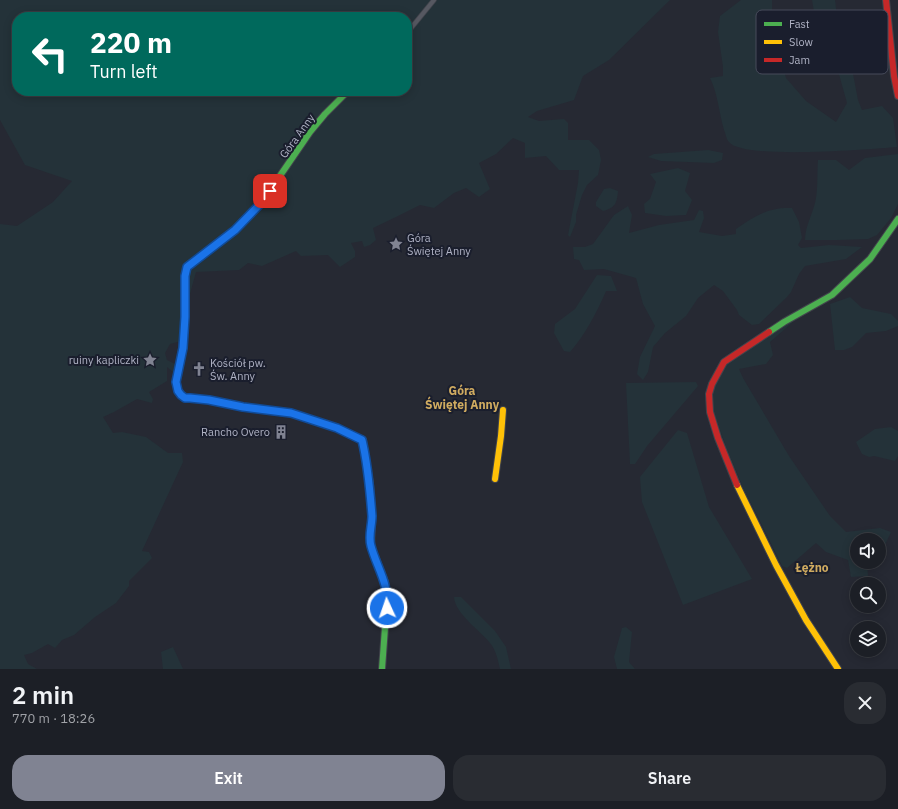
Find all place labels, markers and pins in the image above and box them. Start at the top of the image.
pin [253,174,287,208]
place label: Góra Świętej Anny [407,231,471,258]
place icon: Góra Świętej Anny [388,236,404,252]
place icon: ruiny kapliczki [142,352,158,368]
place label: ruiny kapliczki [69,353,139,367]
place label: Kościół pw. Św. Anny [210,356,266,383]
church icon: Kościół pw. Św. Anny [191,361,207,377]
building icon: Rancho Overo [273,424,289,440]
place label: Rancho Overo [201,425,270,439]

